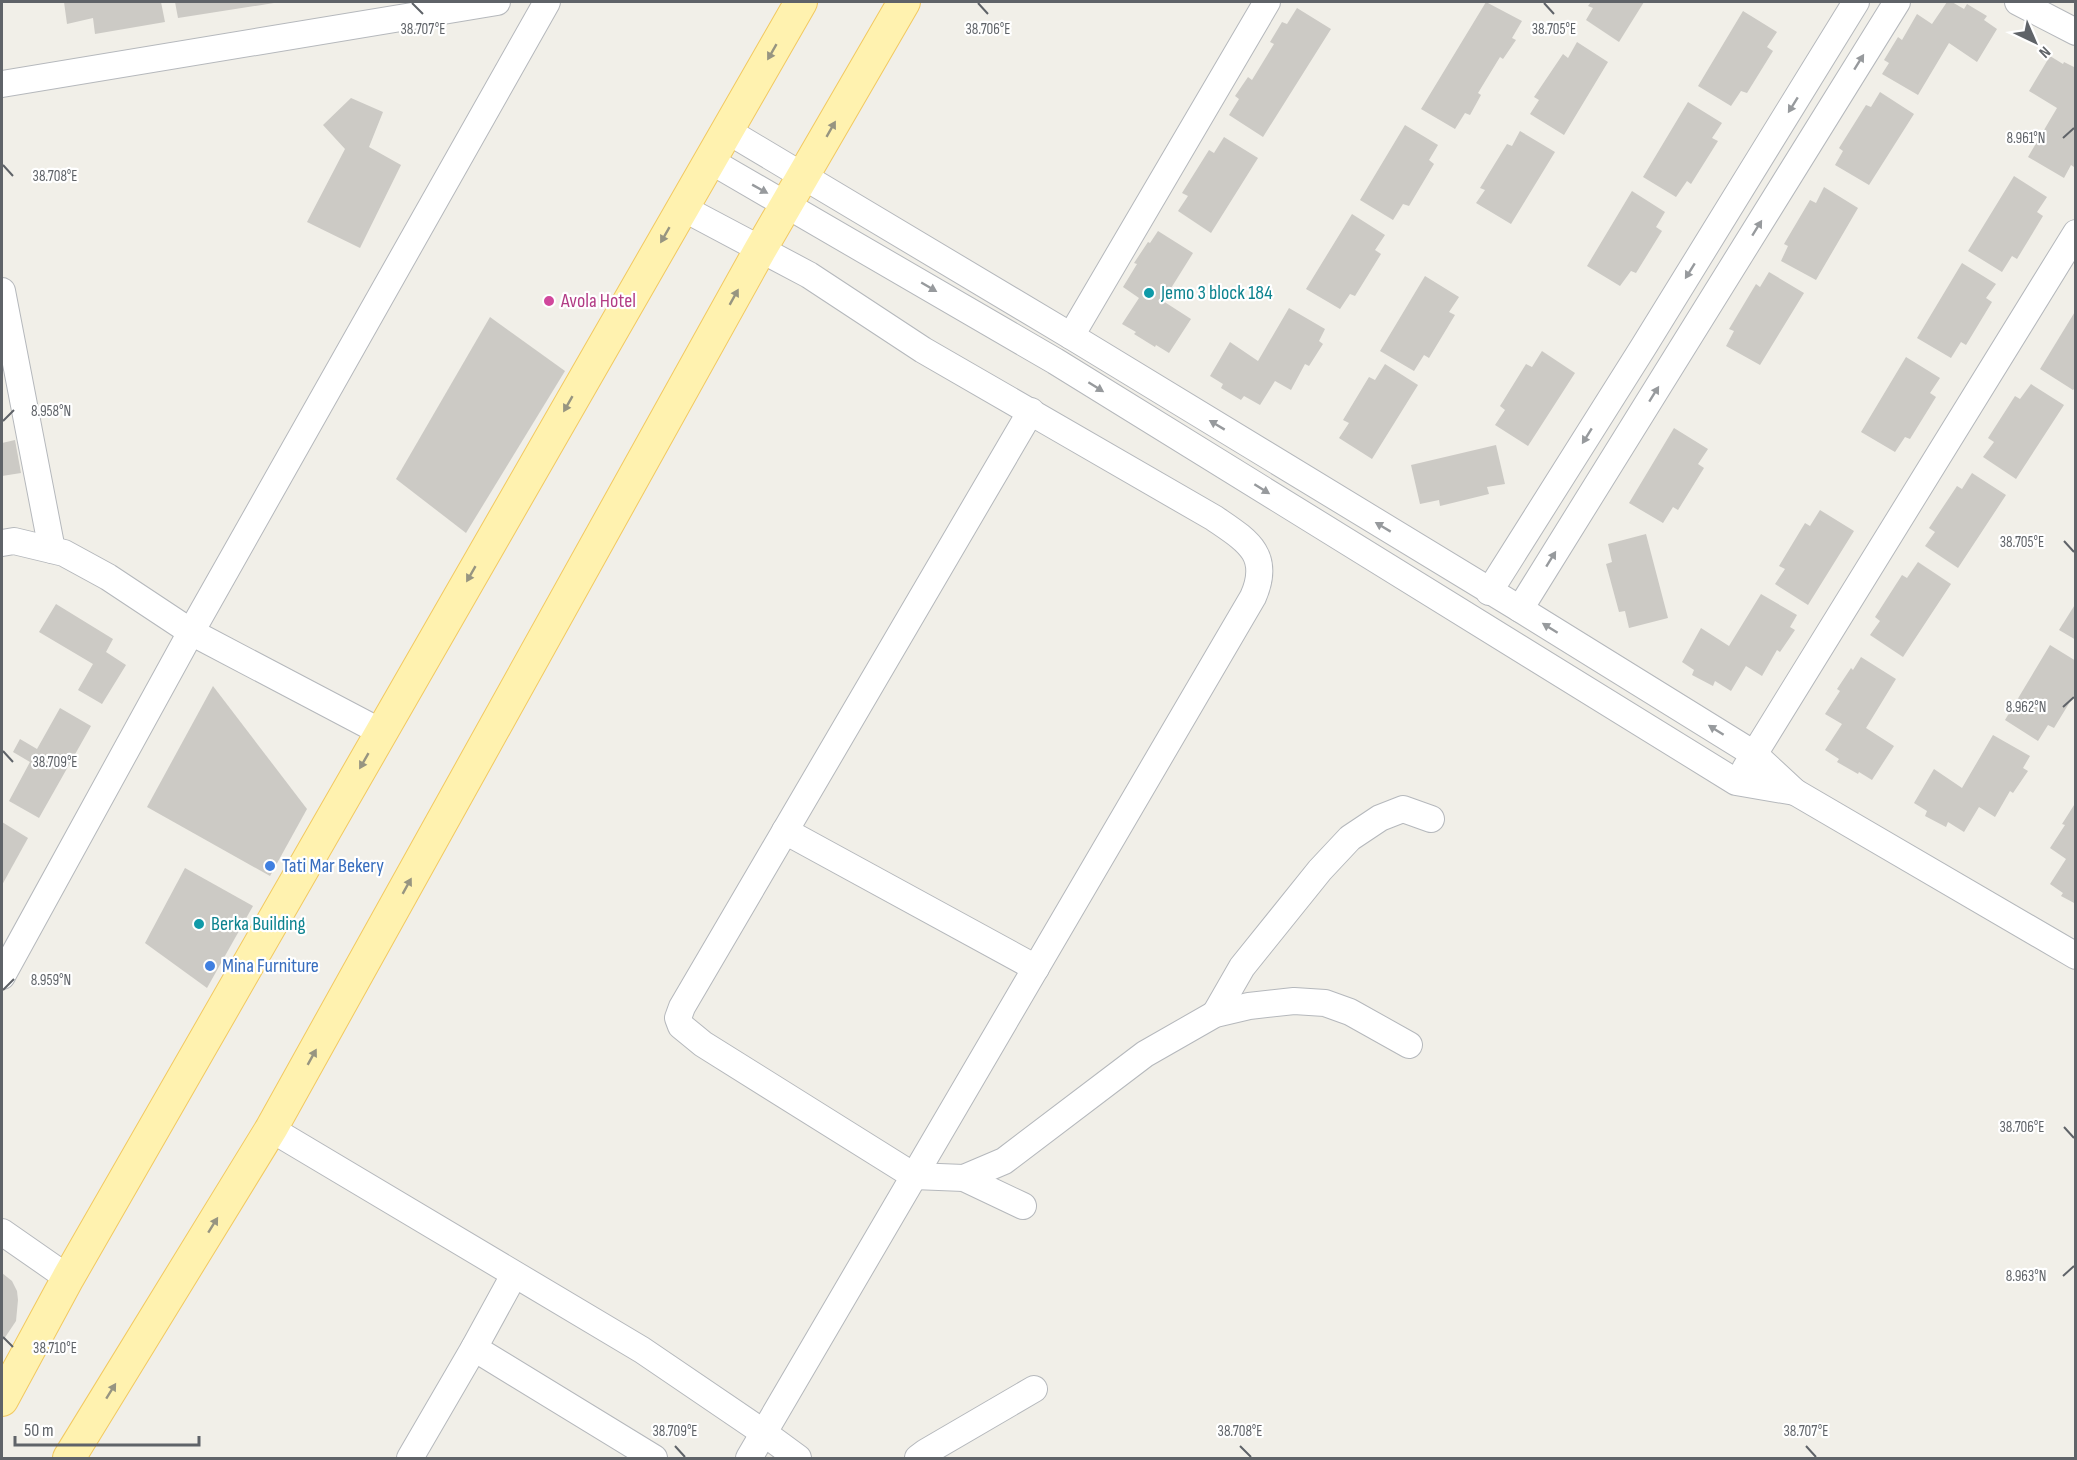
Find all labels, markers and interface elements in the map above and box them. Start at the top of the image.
north arrow [2005,12,2065,72]
text: 38.707°E [401,20,445,39]
text: 38.706°E [965,20,1011,39]
text: 38.705°E [1532,20,1576,39]
text: N [2035,42,2054,62]
one-way arrow [766,44,777,60]
one-way arrow [1854,54,1865,70]
one-way arrow [1787,97,1798,113]
one-way arrow [826,120,836,137]
text: 8.961°N [2007,129,2045,148]
text: 38.708°E [33,167,77,186]
one-way arrow [752,183,768,194]
one-way arrow [1751,220,1762,236]
one-way arrow [660,227,671,243]
one-way arrow [1685,263,1696,279]
one-way arrow [921,281,937,292]
place label: Jemo 3 block 184 [1160,281,1273,305]
marker: Jemo 3 block 184 [1142,286,1156,300]
place label: Avola Hotel [560,289,636,313]
one-way arrow [729,289,739,306]
marker: Avola Hotel [542,294,556,308]
one-way arrow [1088,381,1104,392]
one-way arrow [1649,386,1660,402]
one-way arrow [563,396,574,412]
text: 8.958°N [31,402,71,421]
one-way arrow [1209,419,1225,430]
one-way arrow [1582,428,1593,444]
one-way arrow [1254,484,1270,495]
one-way arrow [1375,521,1391,532]
text: 38.705°E [2000,533,2044,552]
one-way arrow [1546,551,1557,567]
one-way arrow [467,565,477,582]
one-way arrow [1542,622,1558,633]
text: 8.962°N [2006,698,2046,717]
one-way arrow [1708,725,1724,736]
text: 38.709°E [32,753,78,772]
one-way arrow [359,753,369,770]
place label: Tati Mar Bekery [282,854,384,878]
marker: Tati Mar Bekery [263,859,277,873]
one-way arrow [402,878,412,895]
place label: Berka Building [211,912,306,936]
marker: Berka Building [192,917,206,931]
place label: Mina Furniture [222,954,319,978]
marker: Mina Furniture [203,959,217,973]
text: 8.959°N [31,971,71,990]
one-way arrow [307,1048,317,1065]
text: 38.706°E [1999,1118,2045,1137]
one-way arrow [207,1217,218,1233]
text: 8.963°N [2006,1267,2046,1286]
text: 38.710°E [33,1339,77,1358]
one-way arrow [105,1383,116,1399]
scale bar [15,1409,200,1447]
text: 50 m [24,1420,54,1441]
text: 38.709°E [652,1422,698,1441]
text: 38.708°E [1218,1422,1262,1441]
text: 38.707°E [1784,1422,1828,1441]

